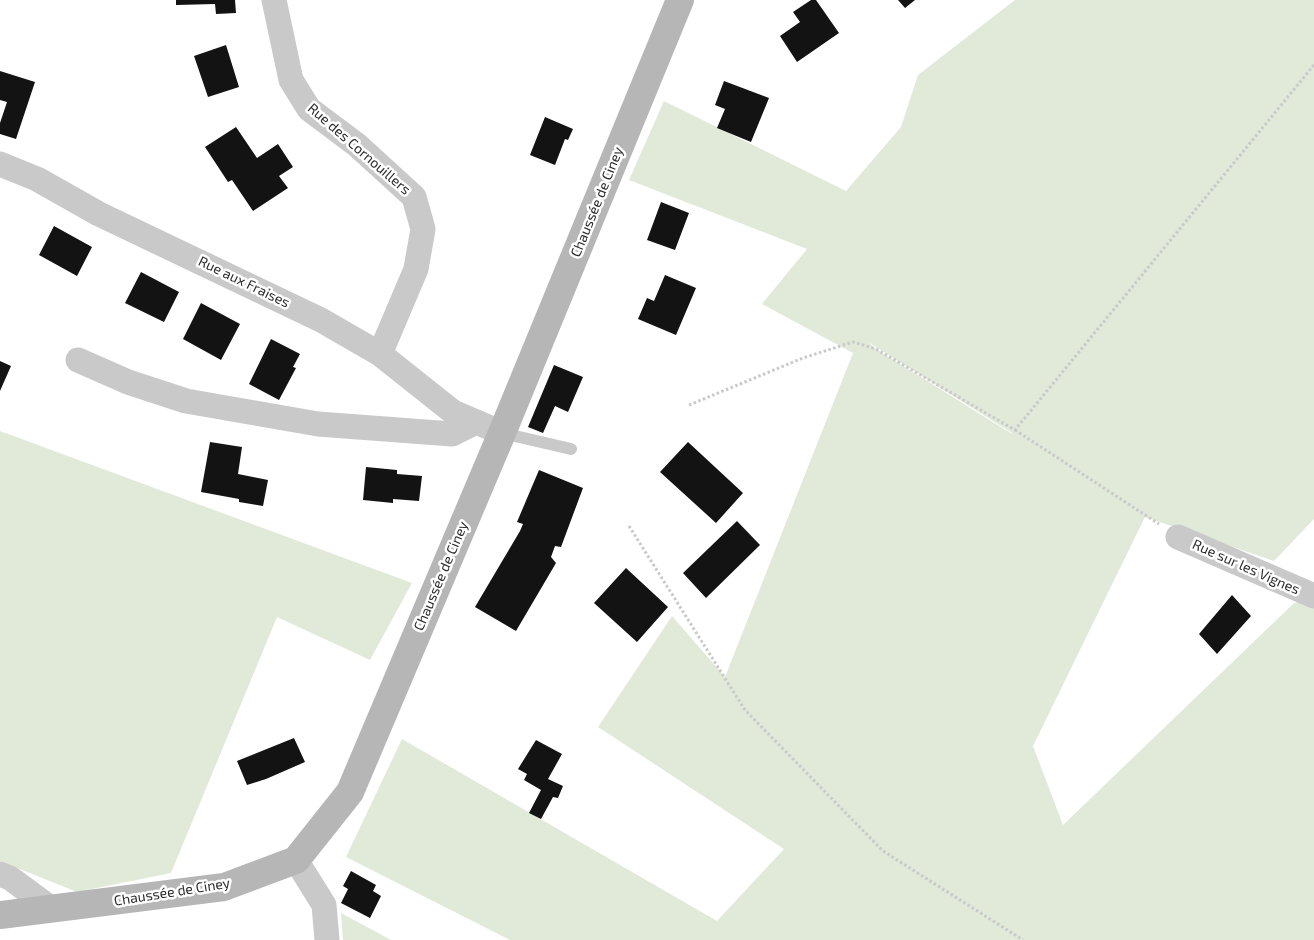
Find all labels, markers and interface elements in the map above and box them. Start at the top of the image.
street label: Rue des Cornouillers [304,100,414,198]
street label: Chaussée de Ciney [567,144,627,260]
street label: Rue aux Fraises [196,253,292,311]
street label: Chaussée de Ciney [410,519,472,633]
street label: Rue sur les Vignes [1190,536,1302,598]
street label: Chaussée de Ciney [113,875,231,909]

